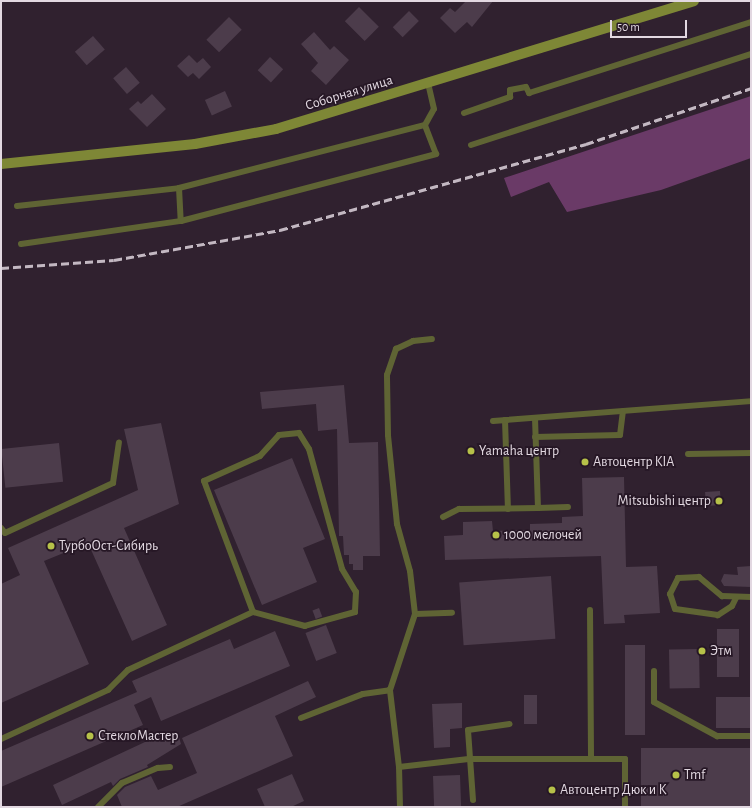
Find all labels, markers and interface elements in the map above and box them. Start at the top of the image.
scale bar [612,12,689,38]
text: 50 m [617,21,640,33]
street label: Соборная улица [303,72,395,114]
place label: Yamaha центр [479,443,559,459]
marker: Yamaha центр [466,446,476,456]
place label: Автоцентр KIA [593,454,674,470]
marker: Автоцентр KIA [580,457,590,467]
place label: Mitsubishi центр [618,493,711,509]
marker: Mitsubishi центр [714,496,724,506]
place label: 1000 мелочей [504,527,582,543]
marker: 1000 мелочей [491,530,501,540]
place label: ТурбоОст-Сибирь [59,538,158,554]
marker: ТурбоОст-Сибирь [46,541,56,551]
place label: Этм [710,643,732,659]
marker: Этм [697,646,707,656]
place label: СтеклоМастер [98,728,178,744]
marker: СтеклоМастер [85,731,95,741]
place label: Tmf [684,767,705,783]
marker: Tmf [671,770,681,780]
place label: Автоцентр Дюк и К [560,782,667,798]
marker: Автоцентр Дюк и К [547,785,557,795]

